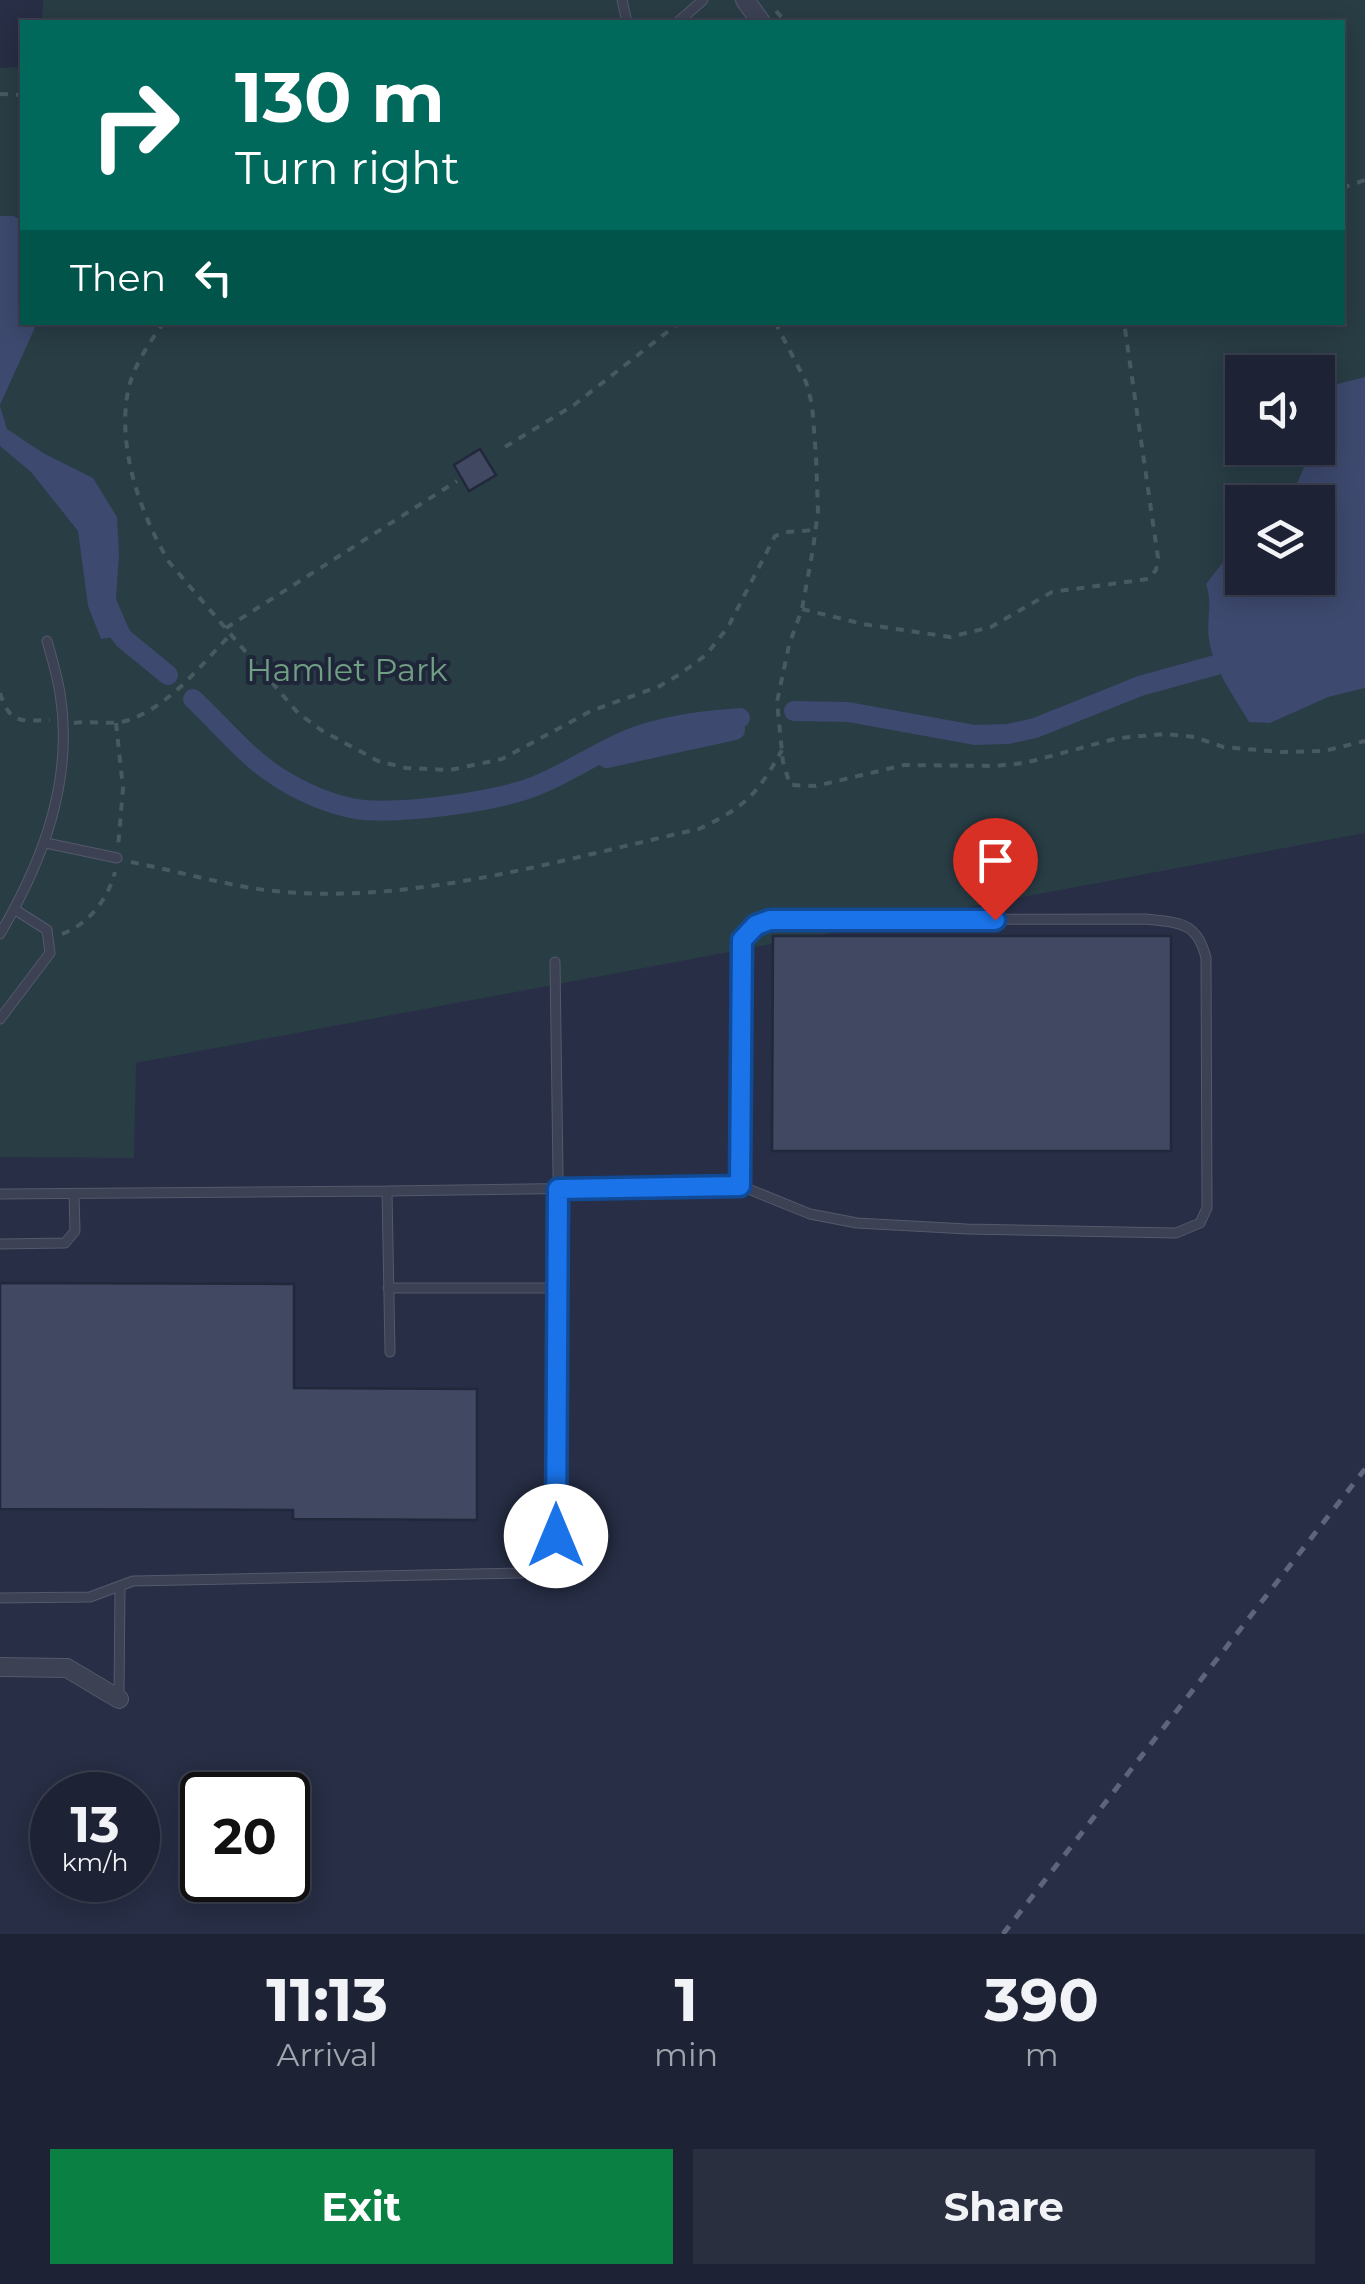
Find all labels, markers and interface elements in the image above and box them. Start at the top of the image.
text: 130 m [235,54,445,140]
icon: right [70,60,200,190]
text: Turn right [235,140,460,195]
icon: left [186,250,241,305]
text: Then [70,254,166,301]
map controls [1225,355,1335,595]
button: sound [1225,355,1335,465]
button: layers [1225,485,1335,595]
park label: Hamlet Park [246,650,448,689]
pin [953,818,1038,921]
icon: arrive [968,833,1023,888]
position arrow [504,1484,608,1588]
speed limit sign: 20 [180,1772,310,1902]
text: 13 [70,1794,120,1855]
text: km/h [62,1847,128,1877]
text: 11:13 [266,1963,388,2036]
text: 1 [674,1963,698,2036]
text: 390 [984,1963,1099,2036]
text: Arrival [277,2035,378,2074]
text: min [654,2035,718,2074]
text: m [1025,2035,1059,2074]
button: Exit [50,2149,673,2264]
button: Share [693,2149,1315,2264]

